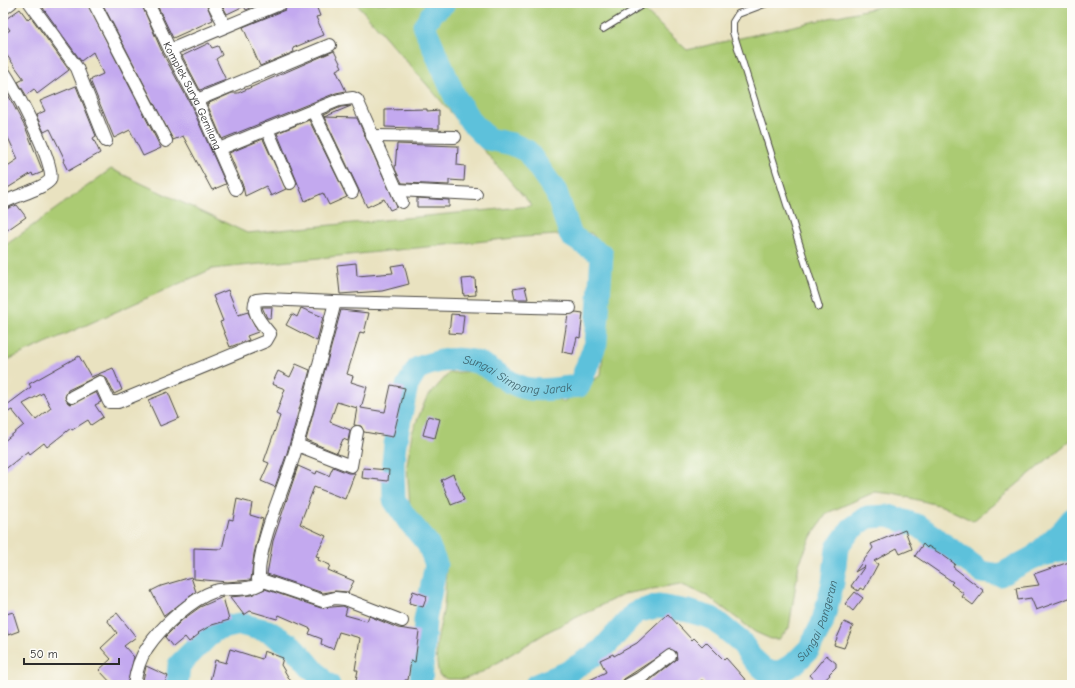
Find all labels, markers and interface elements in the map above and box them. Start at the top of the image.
street label: Komplek Surya Gemilang [161,40,225,152]
water label: Sungai Simpang Jarak [462,353,573,397]
water label: Sungai Pangeran [794,578,841,664]
scale bar [24,640,119,666]
text: 50 m [30,647,58,661]

